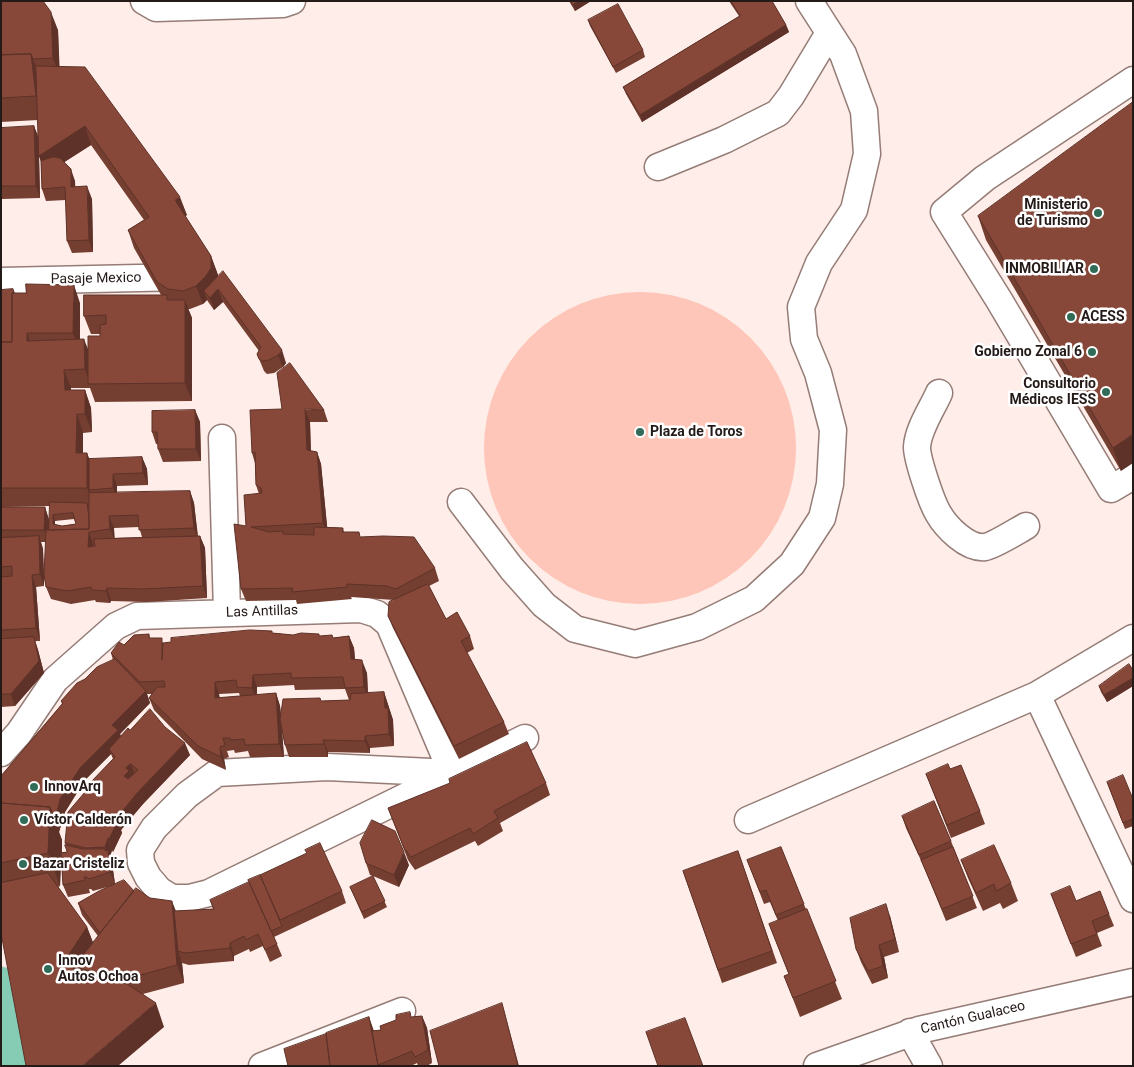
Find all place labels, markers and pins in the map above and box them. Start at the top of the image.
place label: Ministerio de Turismo [1017,197,1088,230]
marker: Ministerio de Turismo [1092,207,1104,219]
place label: INMOBILIAR [1005,261,1084,277]
marker: INMOBILIAR [1088,263,1100,275]
place label: ACESS [1081,309,1125,325]
marker: ACESS [1065,311,1077,323]
place label: Gobierno Zonal 6 [974,344,1082,360]
marker: Gobierno Zonal 6 [1086,346,1098,358]
place label: Consultorio Médicos IESS [1010,376,1096,408]
marker: Consultorio Médicos IESS [1100,386,1112,398]
place label: Plaza de Toros [650,424,743,440]
marker: Plaza de Toros [634,426,646,438]
place label: InnovArq [44,779,101,795]
marker: InnovArq [28,781,40,793]
place label: Víctor Calderón [34,812,132,828]
marker: Víctor Calderón [18,814,30,826]
place label: Bazar Cristeliz [33,856,125,872]
marker: Bazar Cristeliz [17,858,29,870]
place label: Innov Autos Ochoa [58,953,138,986]
marker: Innov Autos Ochoa [42,963,54,975]

